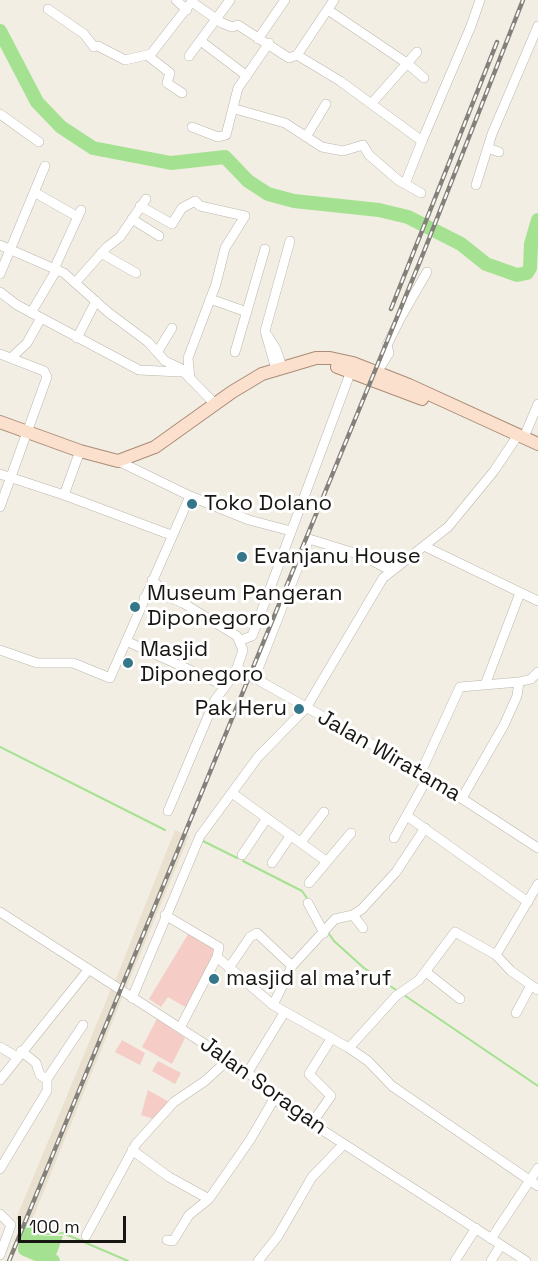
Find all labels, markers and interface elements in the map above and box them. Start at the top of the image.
place label: Toko Dolano [204,491,332,517]
marker: Toko Dolano [185,497,199,511]
place label: Evanjanu House [254,544,421,570]
marker: Evanjanu House [235,550,249,564]
place label: Museum Pangeran Diponegoro [147,581,342,632]
marker: Museum Pangeran Diponegoro [128,600,142,614]
place label: Masjid Diponegoro [140,637,263,688]
marker: Masjid Diponegoro [121,656,135,670]
place label: Pak Heru [195,696,287,722]
marker: Pak Heru [292,702,306,716]
street label: Jalan Wiratama [313,704,465,808]
place label: masjid al ma'ruf [226,966,391,992]
marker: masjid al ma'ruf [207,972,221,986]
street label: Jalan Soragan [195,1031,331,1141]
scale bar [21,1204,129,1242]
text: 100 m [29,1215,80,1238]

